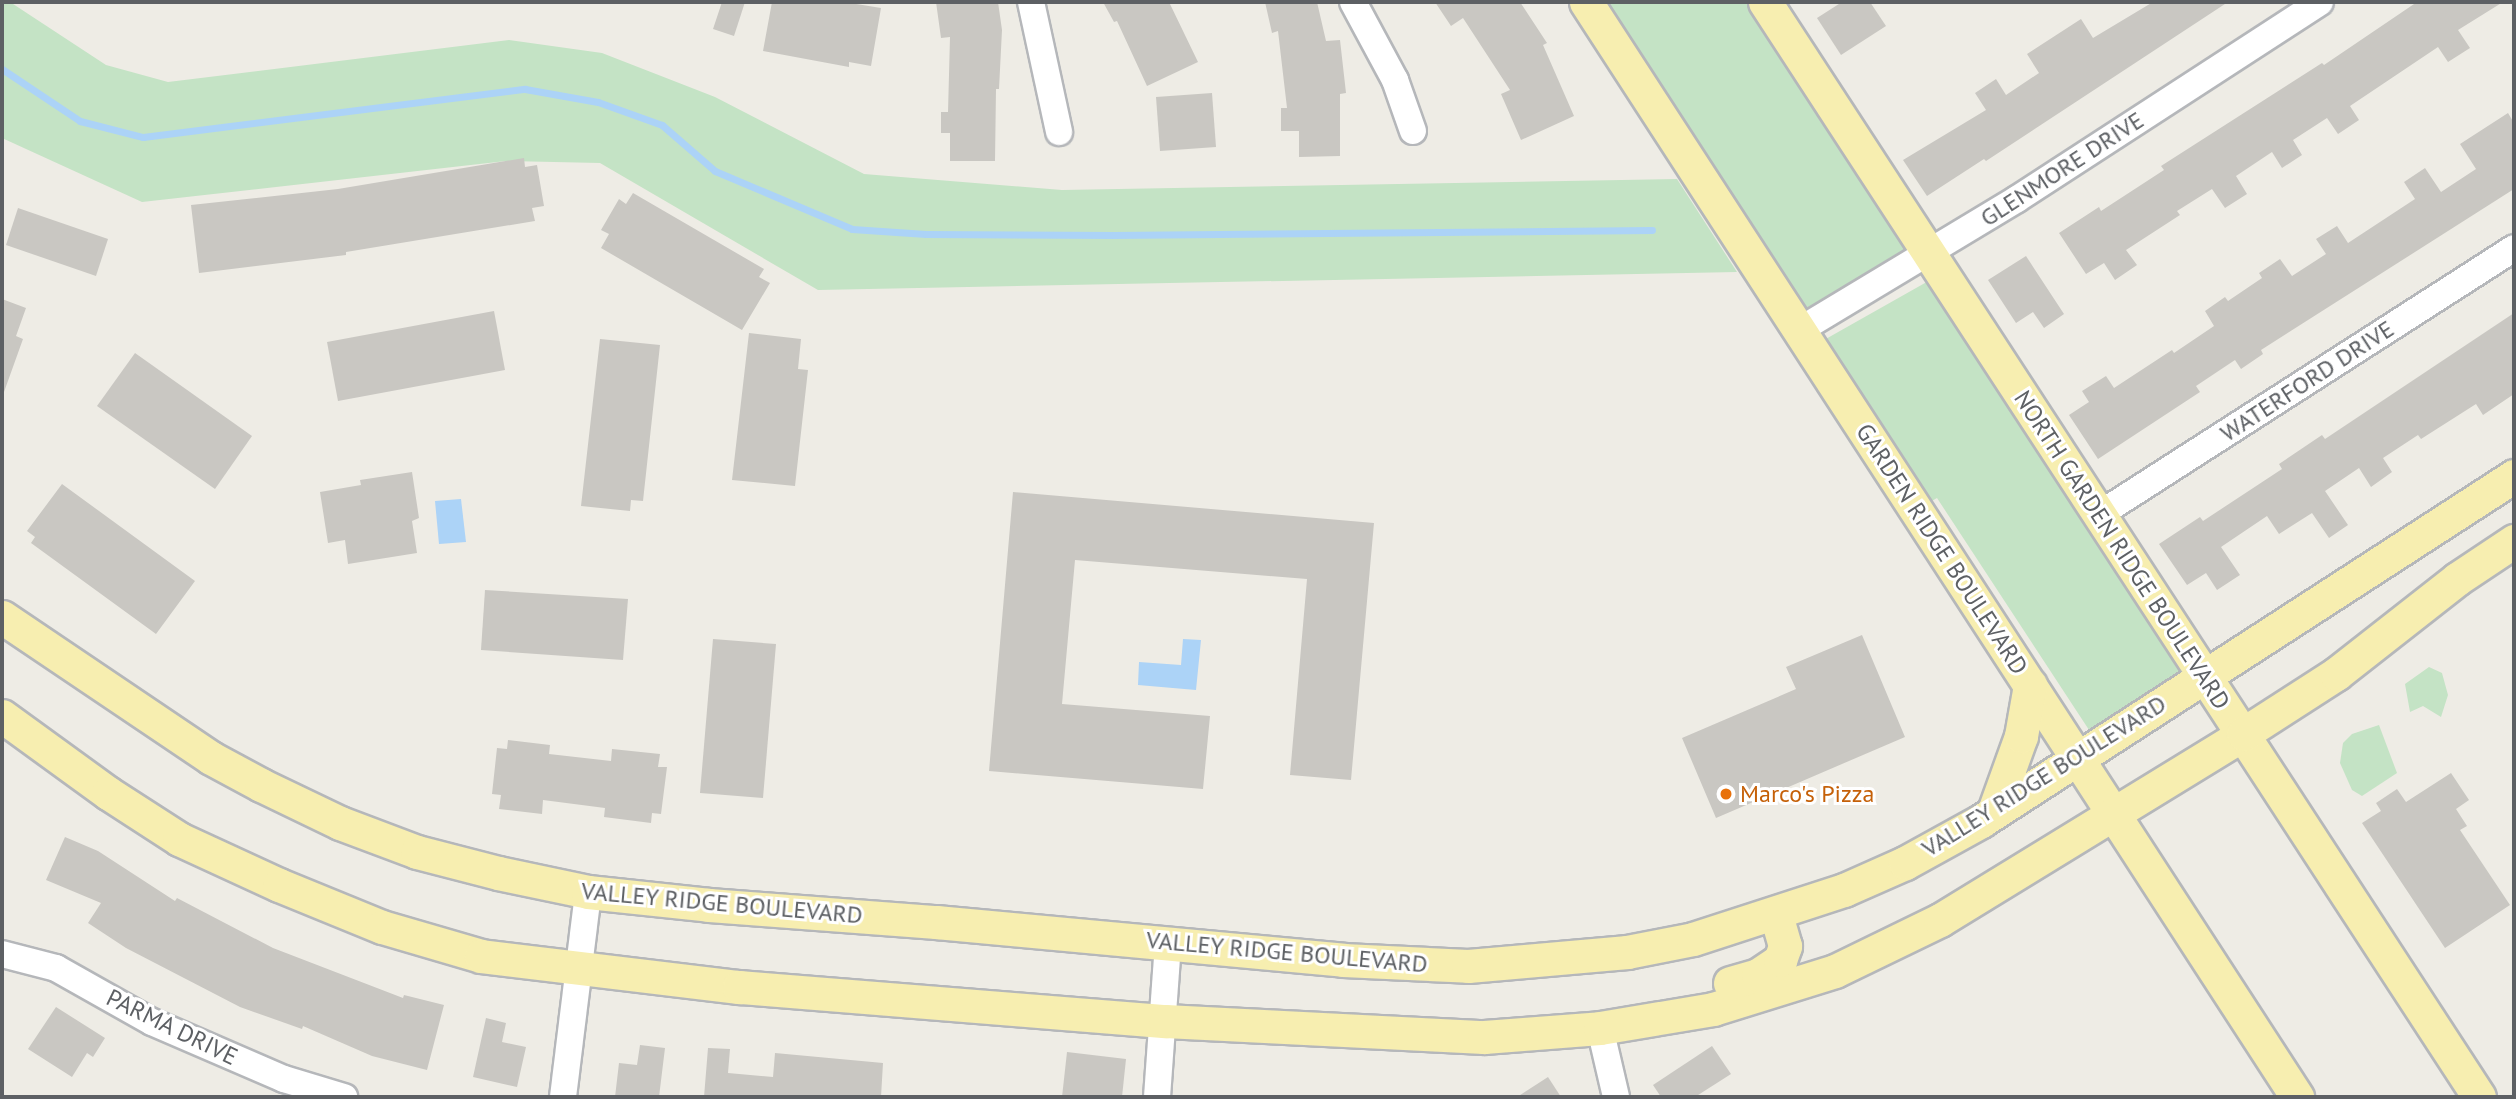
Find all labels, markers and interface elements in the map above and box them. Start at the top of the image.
street label: GLENMORE DRIVE [1975,106,2149,232]
street label: WATERFORD DRIVE [2215,314,2399,448]
street label: NORTH GARDEN RIDGE BOULEVARD [2008,385,2236,715]
street label: GARDEN RIDGE BOULEVARD [1850,418,2034,680]
street label: VALLEY RIDGE BOULEVARD [1916,689,2172,863]
place label: Marco's Pizza [1740,780,1874,808]
marker: Marco's Pizza [1718,786,1734,802]
street label: VALLEY RIDGE BOULEVARD [580,876,864,930]
street label: VALLEY RIDGE BOULEVARD [1145,925,1429,979]
street label: PARMA DRIVE [101,983,243,1071]

